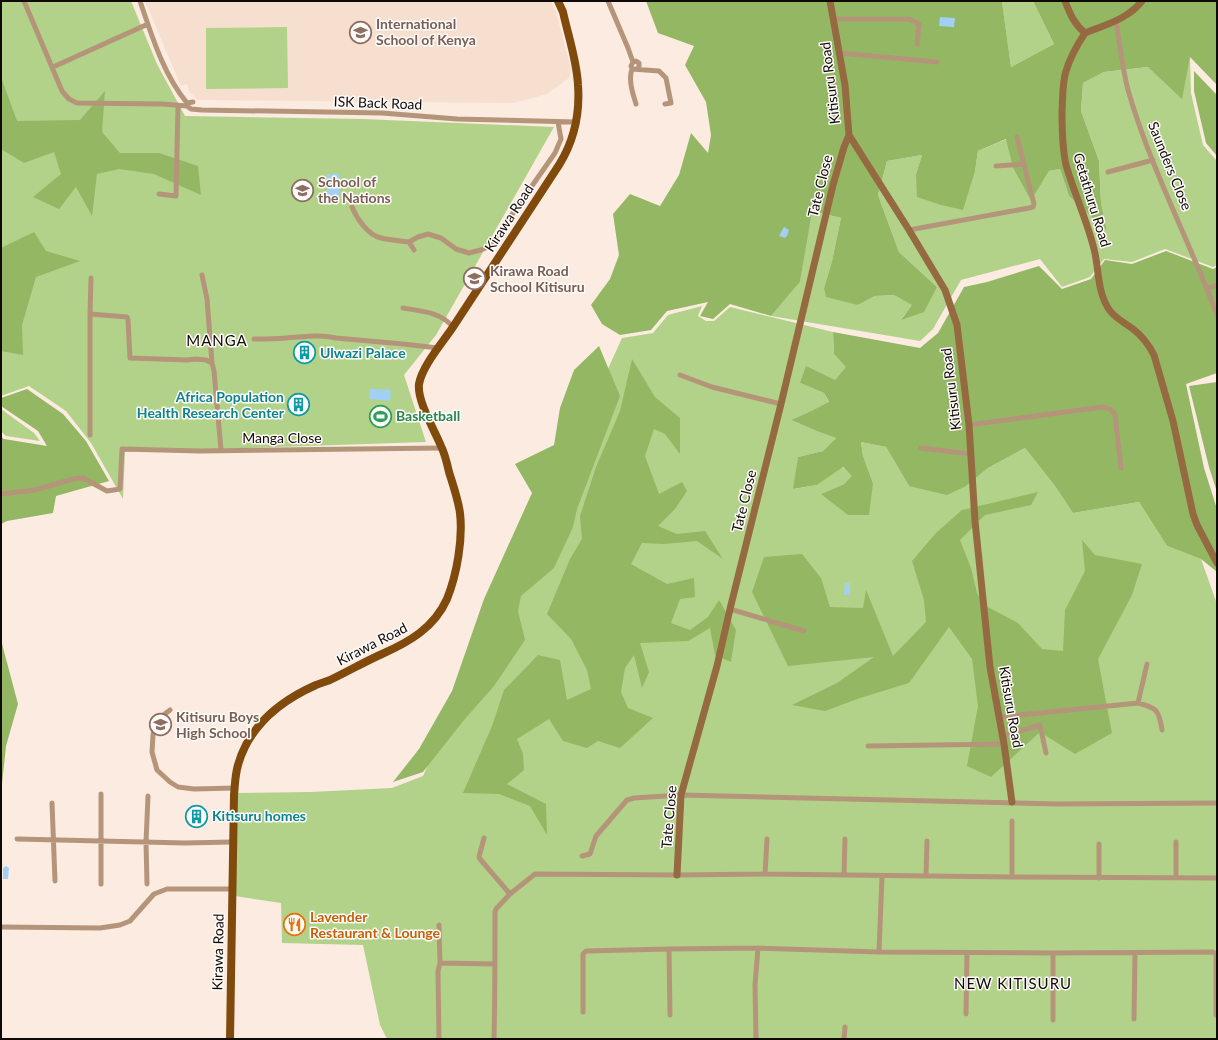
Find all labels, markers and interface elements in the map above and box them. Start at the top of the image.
place label: International School of Kenya [376,15,476,48]
school or university icon: International School of Kenya [347,19,373,45]
street label: Kitisuru Road [816,41,843,125]
street label: ISK Back Road [333,92,423,113]
street label: Saunders Close [1145,119,1196,213]
street label: Getathuru Road [1070,151,1115,249]
street label: Tate Close [804,153,835,219]
place label: School of the Nations [318,173,391,206]
school or university icon: School of the Nations [289,177,315,203]
street label: Kirawa Road [480,181,537,255]
place label: Kirawa Road School Kitisuru [490,262,585,295]
school or university icon: Kirawa Road School Kitisuru [461,266,487,292]
district label: MANGA [186,331,248,349]
building icon: Ulwazi Palace [292,340,318,366]
place label: Ulwazi Palace [320,344,406,361]
street label: Kitisuru Road [937,347,964,431]
place label: Africa Population Health Research Center [137,388,285,421]
building icon: Africa Population Health Research Center [286,392,312,418]
sports icon: Basketball [367,403,393,429]
place label: Basketball [396,407,460,424]
street label: Manga Close [242,429,322,446]
street label: Tate Close [728,468,759,534]
street label: Kirawa Road [334,618,410,669]
street label: Kitisuru Road [996,665,1027,749]
place label: Kitisuru Boys High School [176,708,259,741]
school or university icon: Kitisuru Boys High School [147,712,173,738]
street label: Tate Close [657,785,680,849]
building icon: Kitisuru homes [184,803,210,829]
place label: Kitisuru homes [212,807,306,824]
place label: Lavender Restaurant & Lounge [310,908,441,941]
restaurant icon: Lavender Restaurant & Lounge [281,912,307,938]
street label: Kirawa Road [208,913,227,991]
district label: NEW KITISURU [954,974,1072,992]

